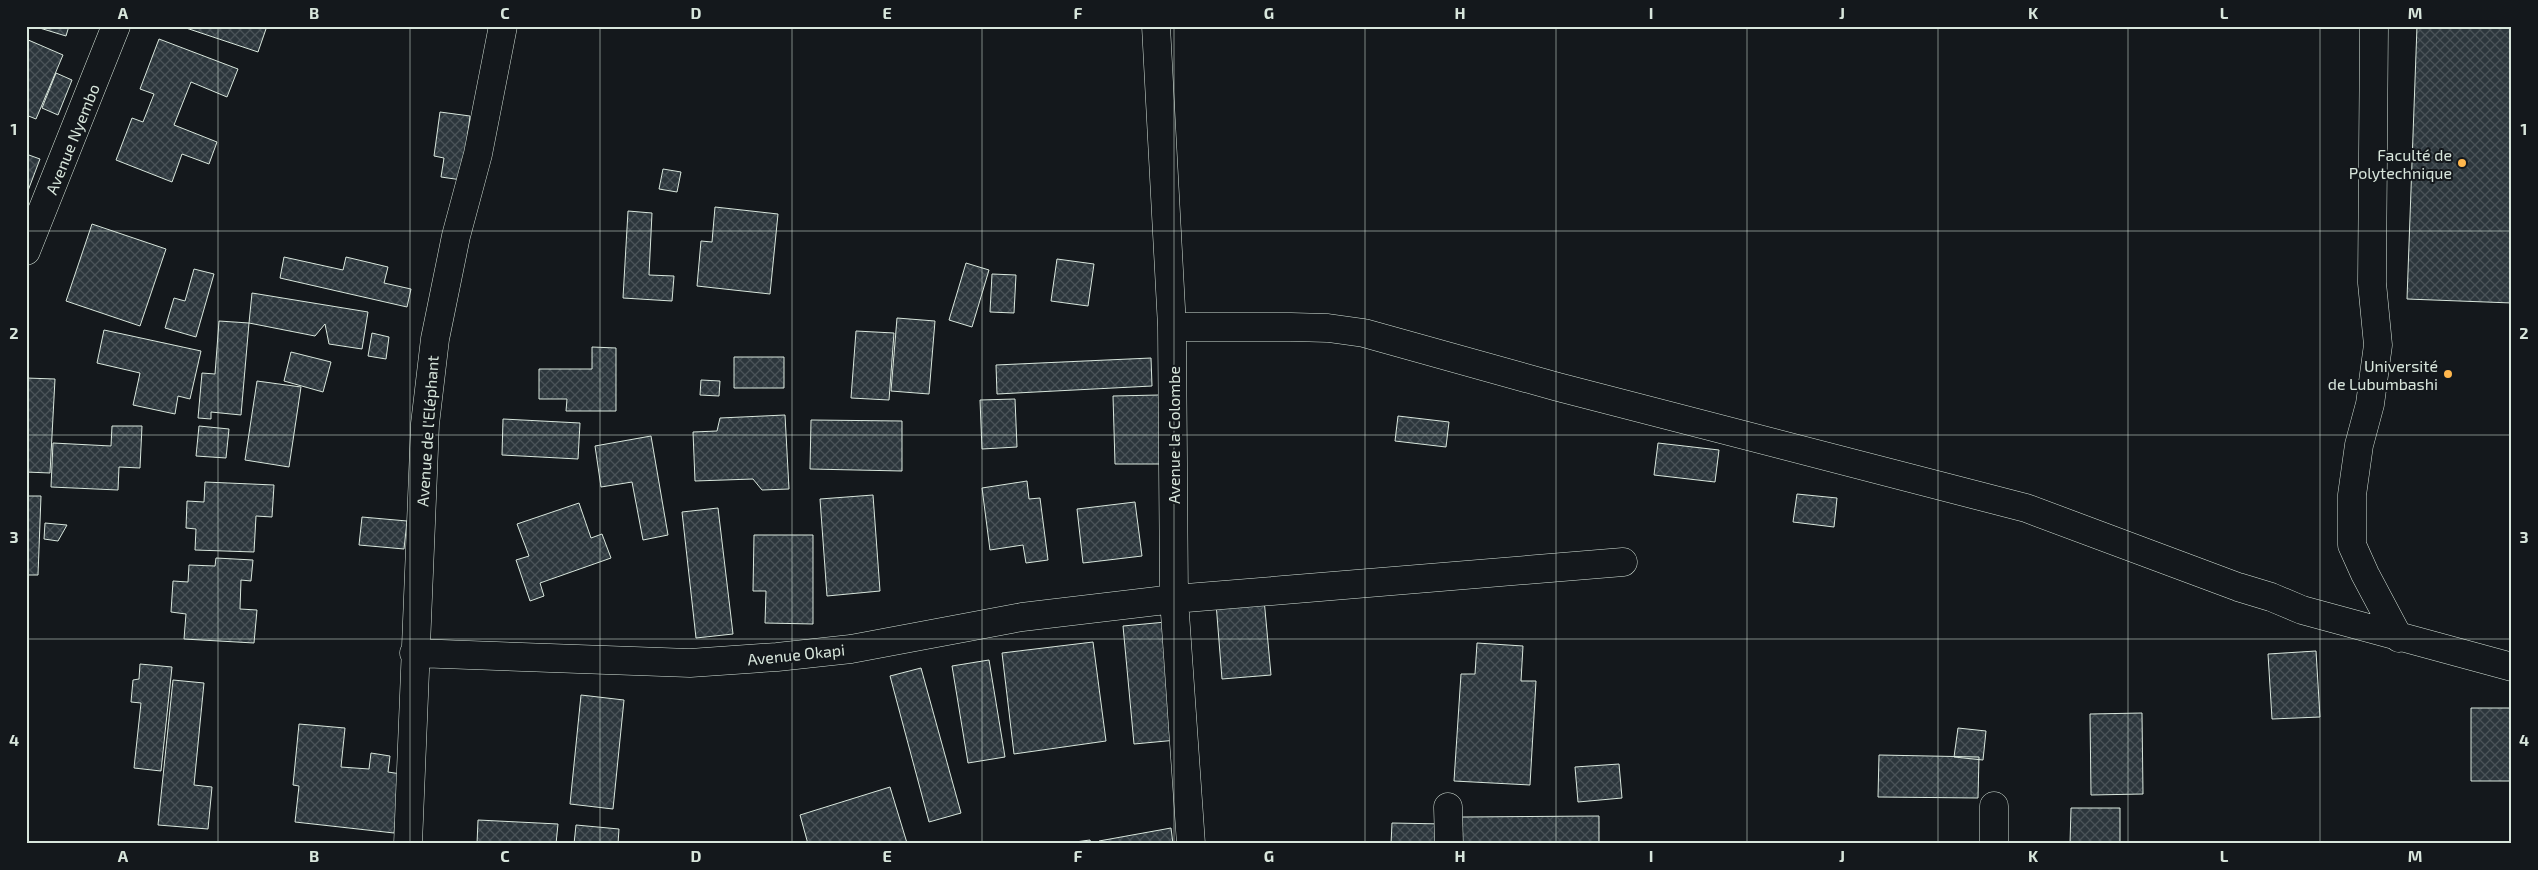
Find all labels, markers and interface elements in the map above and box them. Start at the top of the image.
text: A [118,3,129,22]
text: B [309,3,319,22]
text: C [500,3,510,22]
text: D [691,3,702,22]
text: E [882,3,892,22]
text: F [1074,3,1083,22]
text: G [1264,3,1274,22]
text: H [1454,3,1466,22]
text: I [1649,3,1653,22]
text: J [1839,3,1845,22]
text: K [2028,3,2039,22]
text: L [2220,3,2229,22]
text: M [2408,3,2422,22]
street label: Avenue Nyembo [41,81,103,197]
text: 1 [11,119,17,138]
text: 1 [2521,119,2527,138]
place label: Faculté de Polytechnique [2349,145,2452,182]
marker: Faculté de Polytechnique [2456,157,2468,169]
text: 2 [9,323,19,342]
text: 2 [2519,323,2529,342]
street label: Avenue de l'Eléphant [412,355,442,507]
place label: Université de Lubumbashi [2328,356,2438,393]
street label: Avenue la Colombe [1164,366,1183,504]
marker: Université de Lubumbashi [2442,368,2454,380]
text: 3 [9,527,19,546]
text: 3 [2519,527,2529,546]
street label: Avenue Okapi [746,639,846,669]
text: 4 [9,730,19,749]
text: 4 [2519,730,2529,749]
text: A [118,846,129,865]
text: B [309,846,319,865]
text: C [500,846,510,865]
text: D [691,846,702,865]
text: E [882,846,892,865]
text: F [1074,846,1083,865]
text: G [1264,846,1274,865]
text: H [1454,846,1466,865]
text: I [1649,846,1653,865]
text: J [1839,846,1845,865]
text: K [2028,846,2039,865]
text: L [2220,846,2229,865]
text: M [2408,846,2422,865]

